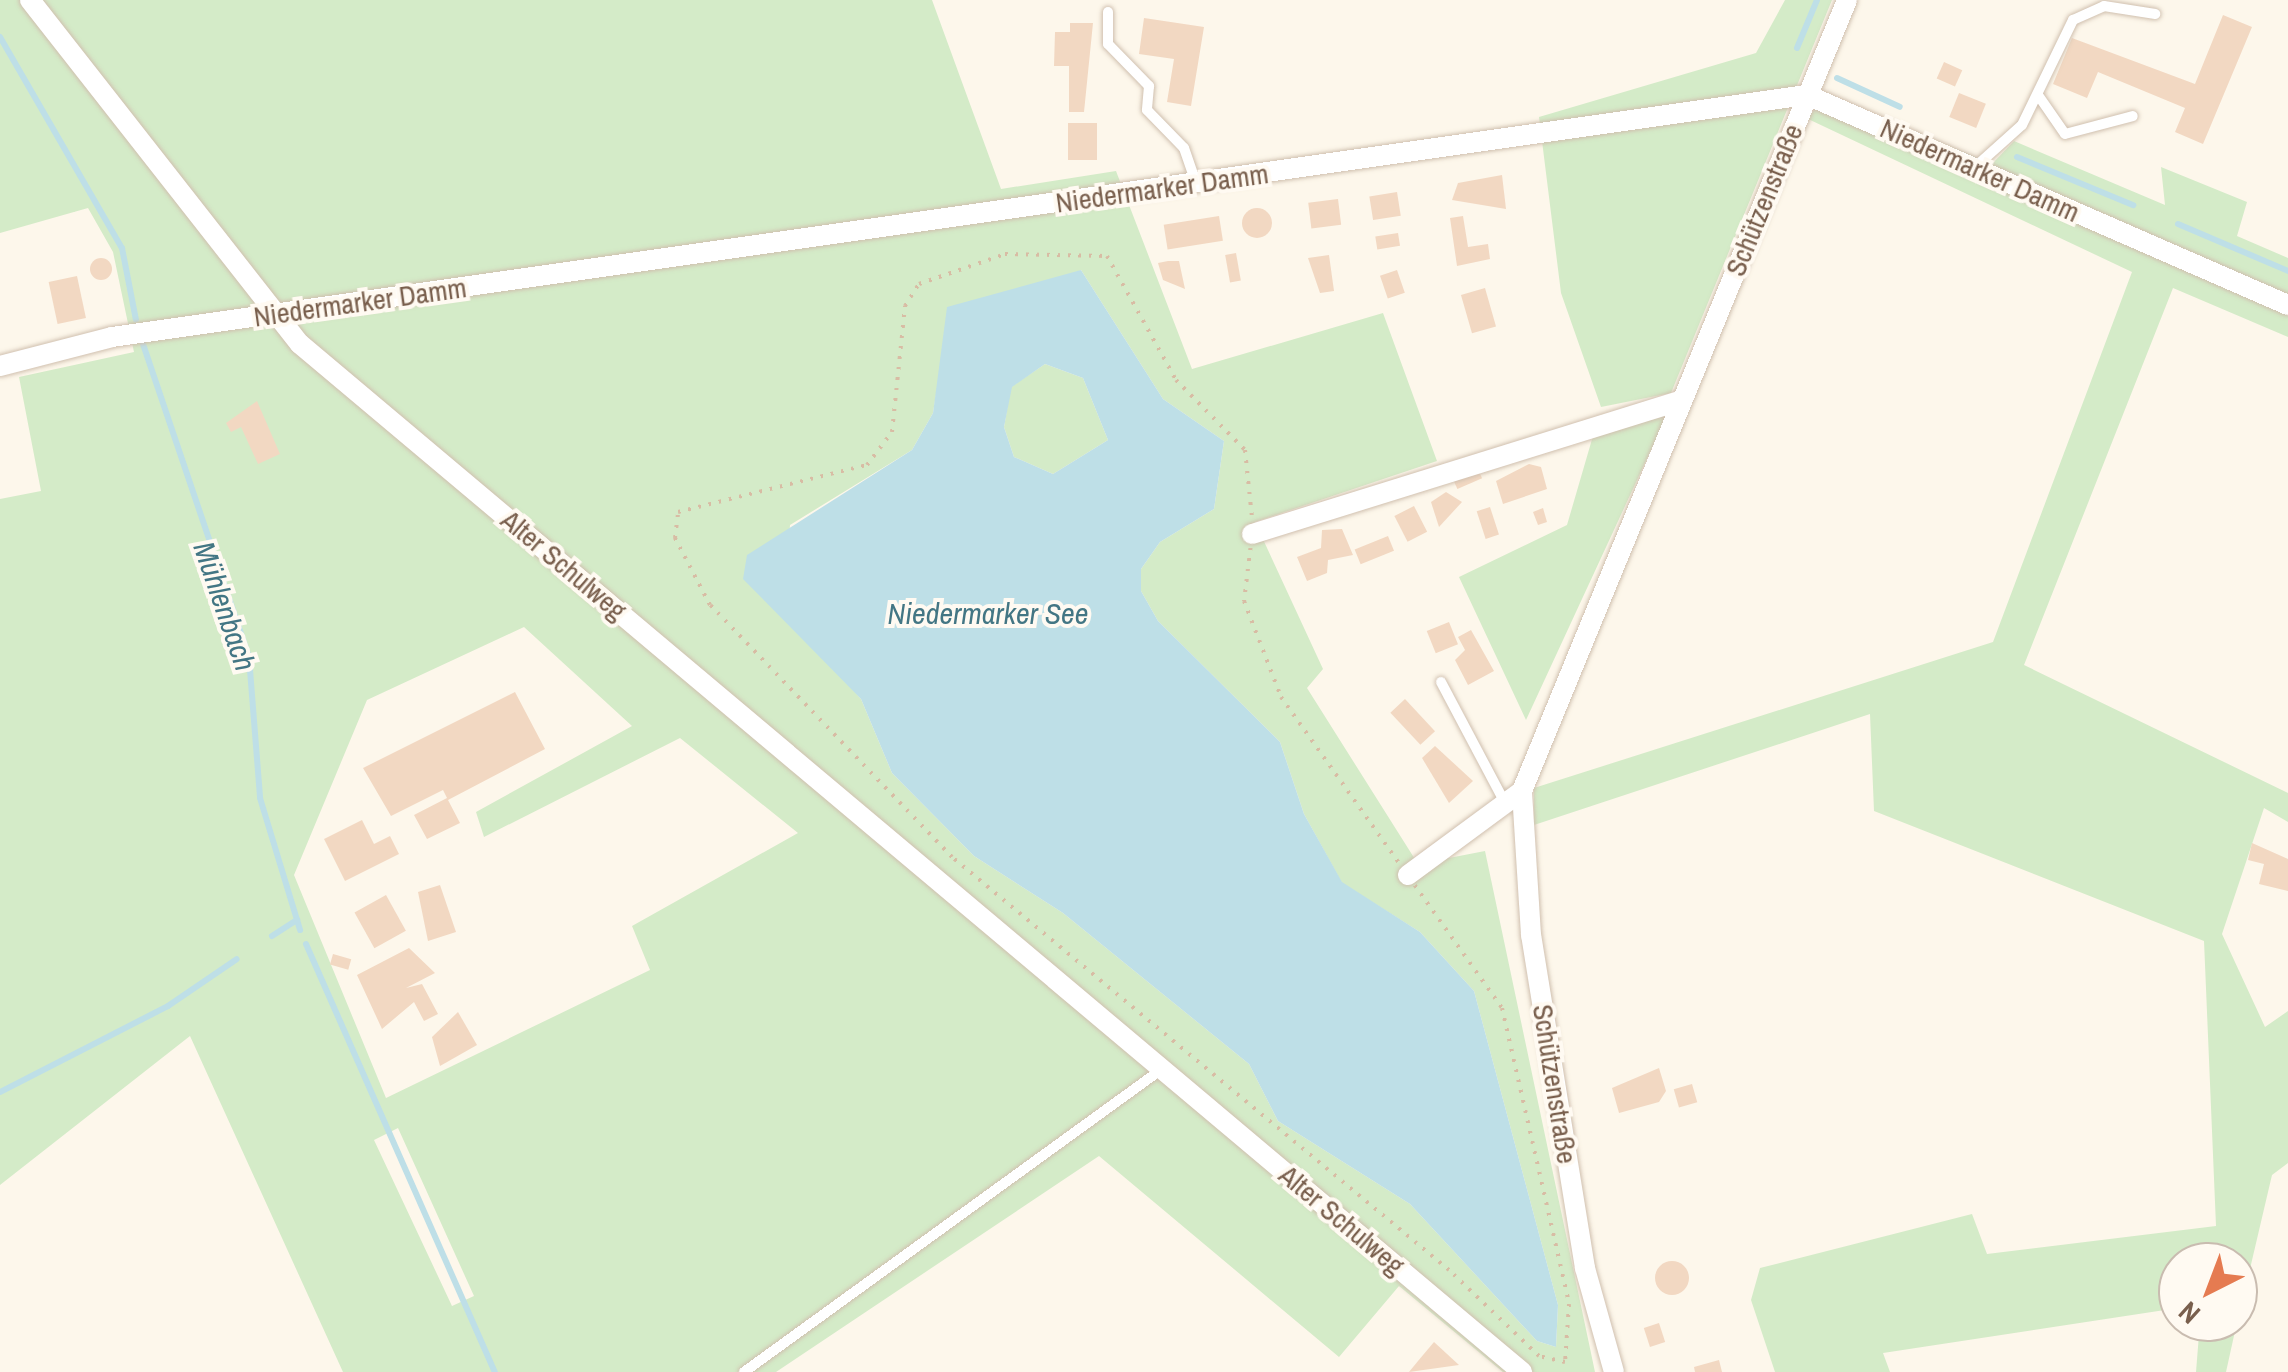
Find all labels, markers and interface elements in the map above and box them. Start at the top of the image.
street label: Niedermarker Damm [1875,111,2085,229]
street label: Schützenstraße [1718,119,1810,281]
street label: Niedermarker Damm [1054,156,1270,220]
street label: Niedermarker Damm [252,270,468,334]
street label: Alter Schulweg [495,503,633,627]
water label: Mühlenbach [186,537,264,675]
water label: Niedermarker See [888,595,1088,631]
street label: Schützenstraße [1526,1002,1584,1166]
street label: Alter Schulweg [1273,1158,1411,1282]
north arrow [2158,1242,2258,1342]
text: N [2170,1293,2208,1332]

